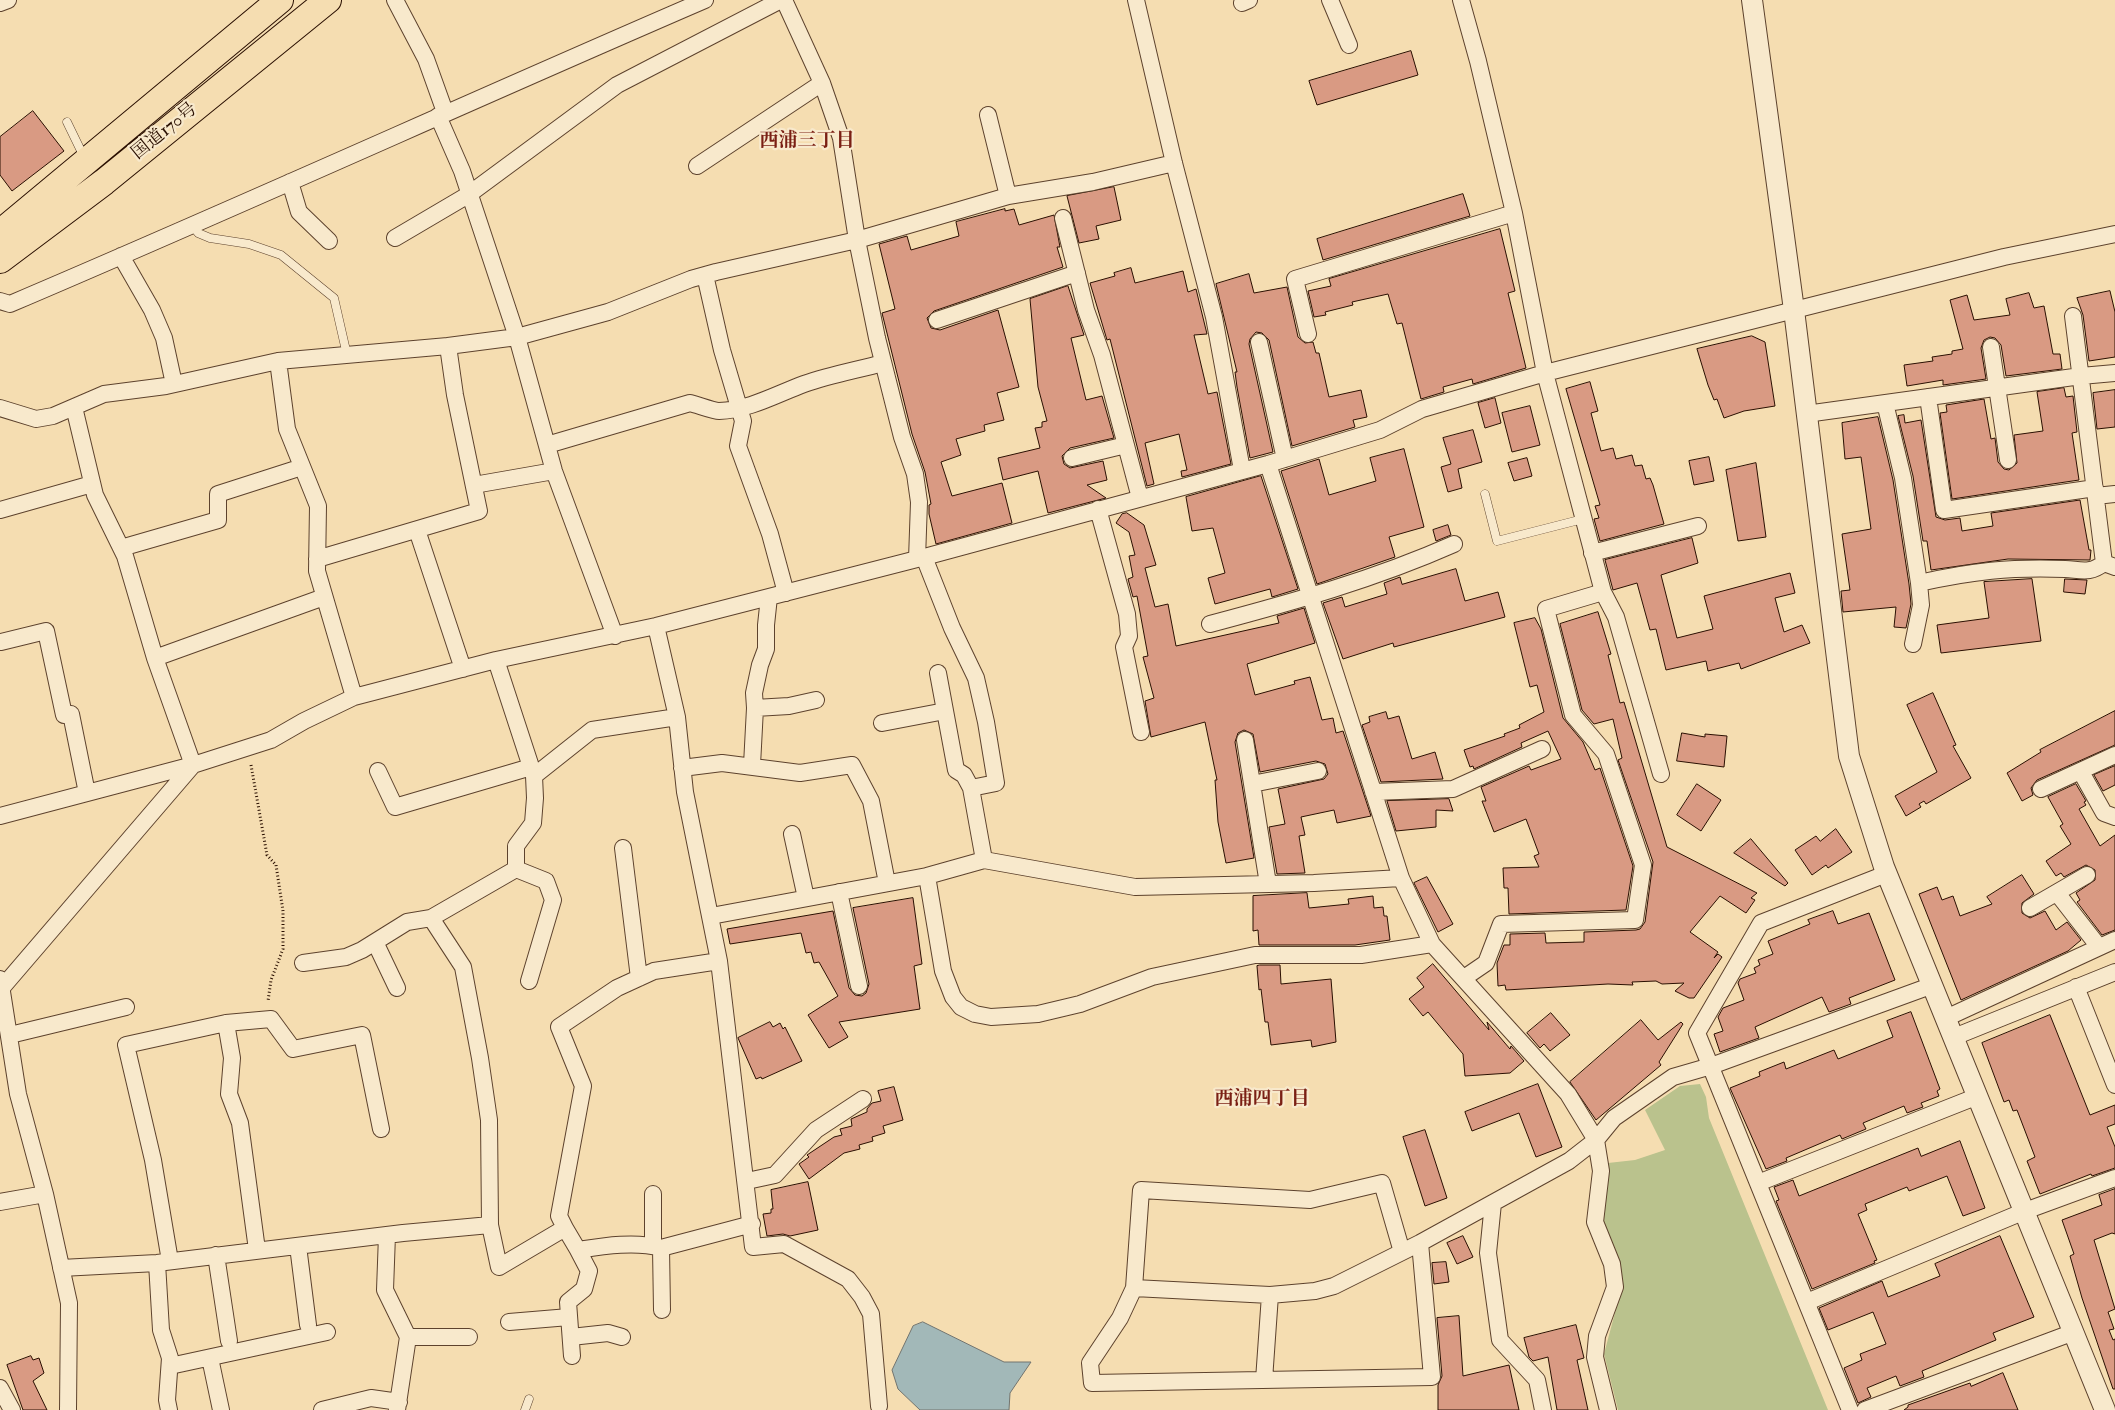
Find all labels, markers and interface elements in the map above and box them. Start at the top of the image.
street label: 国道170号 [128,99,202,165]
district label: 西浦三丁目 [760,131,854,153]
district label: 西浦四丁目 [1215,1089,1309,1111]

